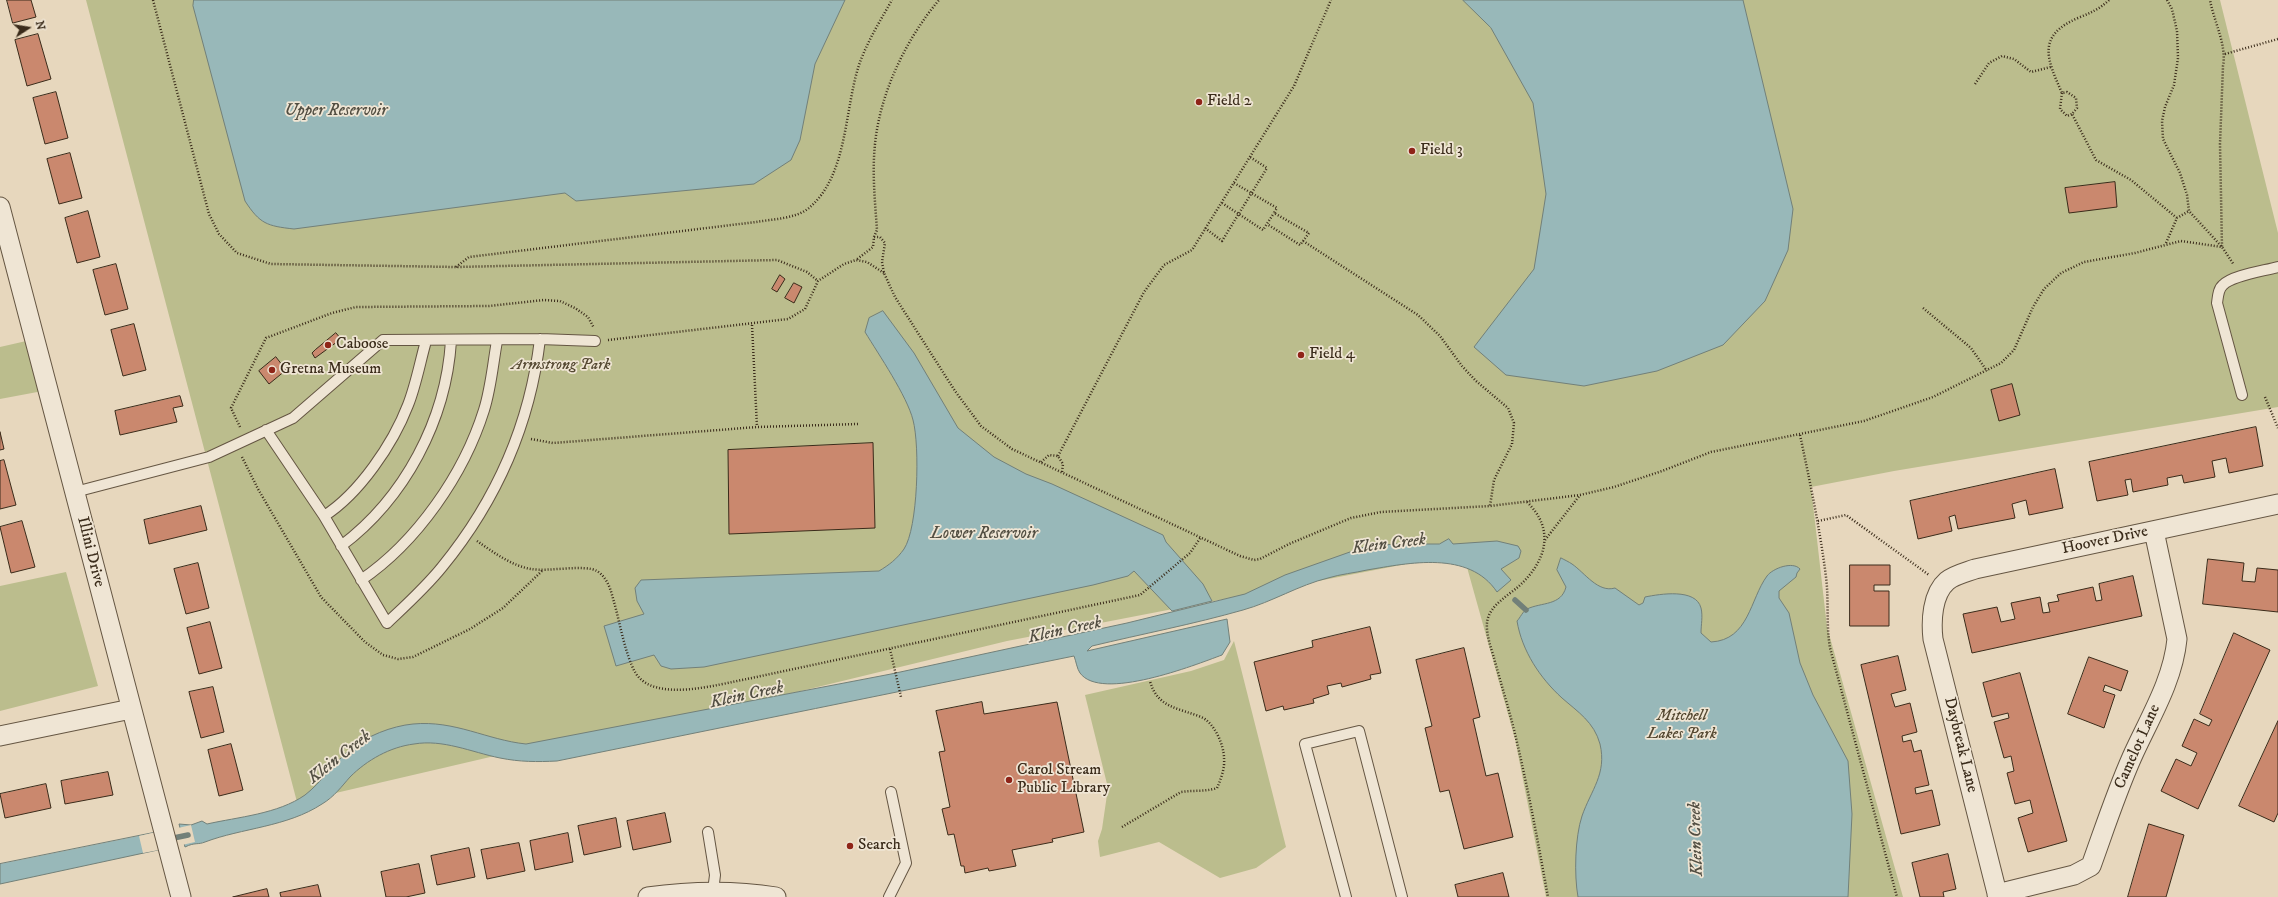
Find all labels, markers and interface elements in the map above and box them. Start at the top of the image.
north arrow [8,8,48,48]
text: N [32,20,48,31]
place label: Field 2 [1207,92,1252,112]
marker: Field 2 [1194,97,1204,107]
water label: Upper Reservoir [285,101,387,121]
place label: Field 3 [1420,141,1463,161]
marker: Field 3 [1407,146,1417,156]
place label: Caboose [336,335,388,355]
marker: Caboose [323,340,333,350]
place label: Field 4 [1309,345,1355,365]
marker: Field 4 [1296,350,1306,360]
park label: Armstrong Park [512,356,610,376]
place label: Gretna Museum [280,360,381,380]
marker: Gretna Museum [267,365,277,375]
street label: Illini Drive [72,515,108,589]
street label: Hoover Drive [2060,523,2150,559]
water label: Lower Reservoir [931,524,1037,544]
water label: Klein Creek [1351,530,1427,560]
water label: Klein Creek [1026,613,1104,649]
water label: Klein Creek [708,678,786,714]
street label: Daybreak Lane [1939,695,1981,795]
street label: Camelot Lane [2111,702,2165,792]
park label: Mitchell Lakes Park [1647,707,1717,745]
water label: Klein Creek [304,727,376,789]
place label: Carol Stream Public Library [1017,761,1110,799]
marker: Carol Stream Public Library [1004,775,1014,785]
water label: Klein Creek [1686,801,1708,877]
place label: Search [858,836,901,856]
marker: Search [845,841,855,851]

